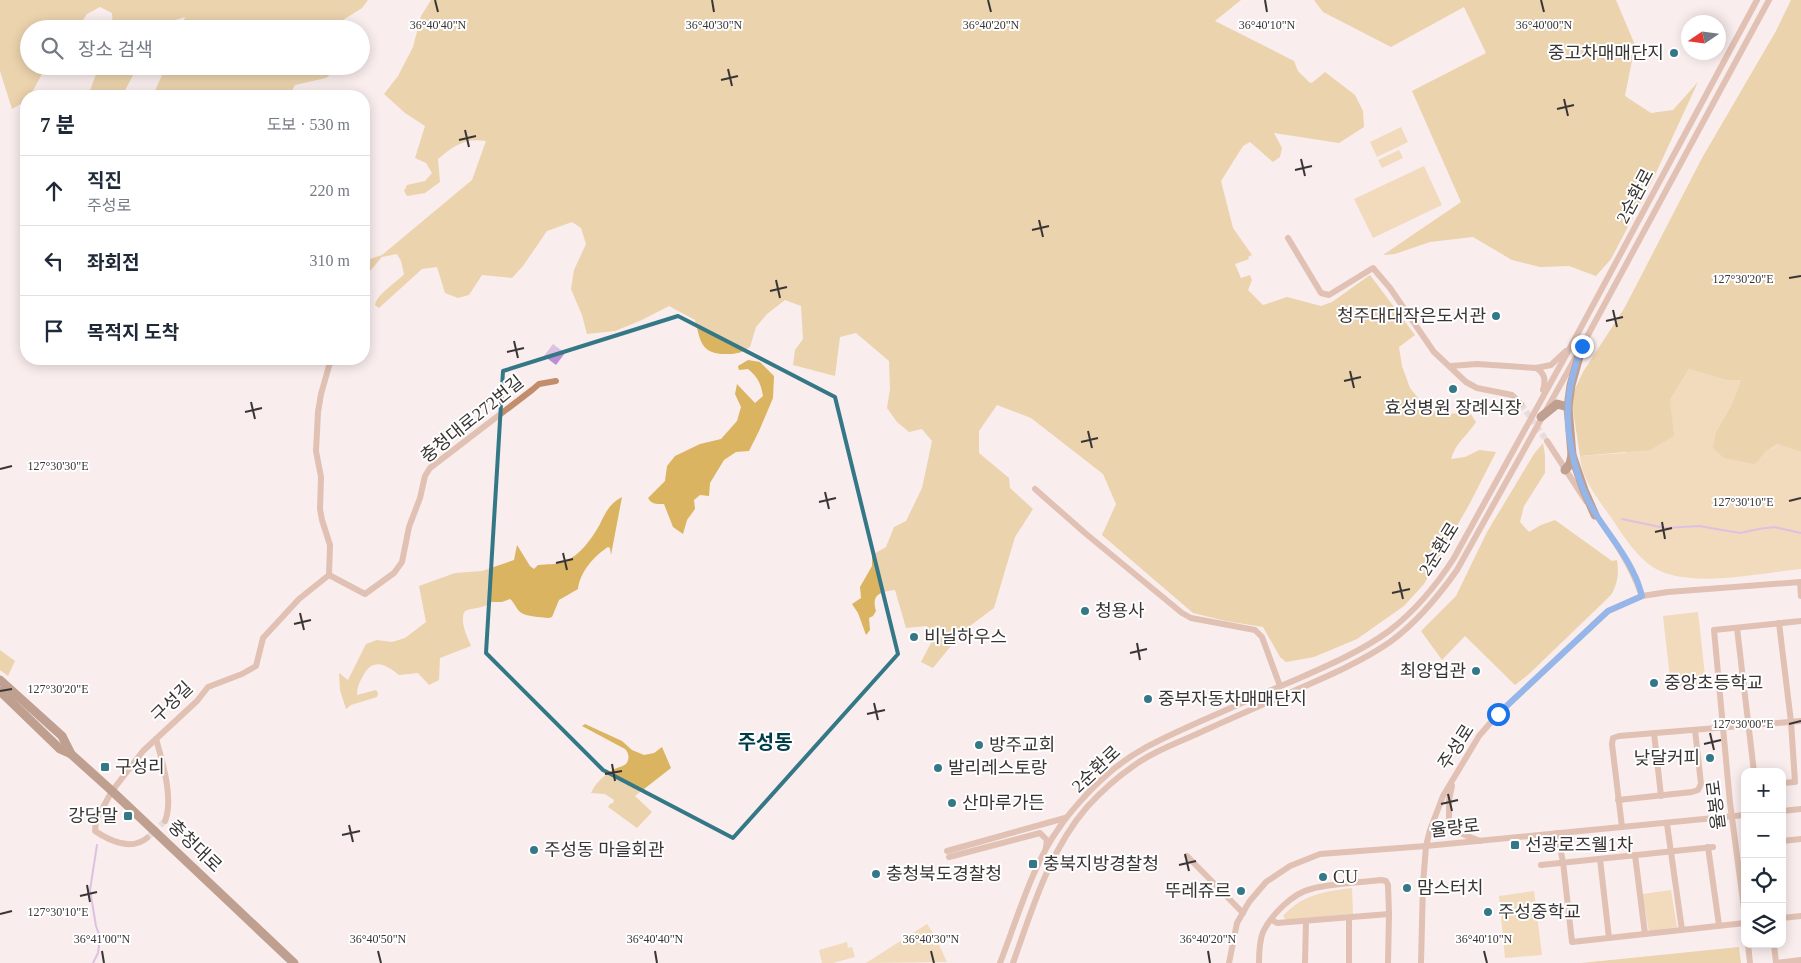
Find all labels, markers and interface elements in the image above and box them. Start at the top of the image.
north arrow [1681,15,1726,60]
text: 36°40'40"N [410,18,467,32]
text: 36°40'30"N [686,18,743,32]
text: 36°40'20"N [963,18,1020,32]
text: 36°40'10"N [1239,18,1296,32]
text: 36°40'00"N [1516,18,1573,32]
search box [20,20,370,75]
icon: search [38,34,66,62]
text: 장소 검색 [78,39,153,60]
place label: 중고차매매단지 [1548,43,1664,63]
marker: 중고차매매단지 [1668,47,1680,59]
text: 7 분 [40,113,75,137]
text: 도보 · 530 m [267,116,350,133]
street label: 2순환로 [1612,165,1658,227]
text: 직진 [87,170,122,191]
icon: ahead [40,177,68,205]
text: 220 m [310,182,350,199]
text: 주성로 [87,197,131,214]
icon: left [40,247,68,275]
text: 좌회전 [87,252,139,273]
text: 310 m [310,252,350,269]
text: 127°30'20"E [1712,272,1774,286]
place label: 청주대대작은도서관 [1337,306,1486,326]
marker: 청주대대작은도서관 [1490,310,1502,322]
icon: arrive [40,317,68,345]
text: 목적지 도착 [87,322,179,343]
route end [1571,335,1594,358]
street label: 충청대로272번길 [417,371,527,467]
marker: 효성병원 장례식장 [1447,383,1459,395]
place label: 효성병원 장례식장 [1385,398,1521,418]
text: 127°30'30"E [27,459,89,473]
text: 127°30'10"E [1712,495,1774,509]
street label: 2순환로 [1415,519,1463,579]
place label: 청용사 [1095,601,1145,621]
marker: 청용사 [1079,605,1091,617]
place label: 비닐하우스 [924,627,1007,647]
marker: 비닐하우스 [908,631,920,643]
place label: 최양업관 [1400,661,1466,681]
marker: 최양업관 [1470,665,1482,677]
place label: 중앙초등학교 [1664,673,1763,693]
marker: 중앙초등학교 [1648,677,1660,689]
street label: 구성길 [147,678,197,726]
text: 127°30'20"E [27,682,89,696]
place label: 중부자동차매매단지 [1158,689,1307,709]
marker: 중부자동차매매단지 [1142,693,1154,705]
route start [1487,703,1510,726]
text: 127°30'00"E [1712,717,1774,731]
street label: 주성로 [1434,721,1478,773]
district label: 주성동 [737,731,793,753]
place label: 방주교회 [989,735,1055,755]
marker: 방주교회 [973,739,985,751]
street label: 2순환로 [1068,742,1124,796]
place label: 낮달커피 [1634,748,1700,768]
marker: 낮달커피 [1704,752,1716,764]
place label: 구성리 [115,757,165,777]
place label: 발리레스토랑 [948,758,1047,778]
marker: 구성리 [99,761,111,773]
marker: 발리레스토랑 [932,762,944,774]
map controls [1741,768,1786,948]
button: + [1741,768,1786,813]
street label: 율봉로 [1703,779,1729,831]
place label: 산마루가든 [962,793,1045,813]
marker: 산마루가든 [946,797,958,809]
place label: 강당말 [68,806,118,826]
marker: 강당말 [122,810,134,822]
button: − [1741,813,1786,858]
street label: 율량로 [1429,815,1481,841]
street label: 충청대로 [164,816,226,876]
place label: 선광로즈웰1차 [1525,835,1634,855]
marker: 선광로즈웰1차 [1509,839,1521,851]
place label: 주성동 마을회관 [544,840,665,860]
marker: 주성동 마을회관 [528,844,540,856]
place label: 충북지방경찰청 [1043,854,1159,874]
marker: 충북지방경찰청 [1027,858,1039,870]
button: locate [1741,858,1786,903]
place label: 충청북도경찰청 [886,864,1002,884]
place label: CU [1333,867,1358,887]
marker: 충청북도경찰청 [870,868,882,880]
marker: CU [1317,871,1329,883]
place label: 맘스터치 [1417,878,1483,898]
place label: 뚜레쥬르 [1165,881,1231,901]
marker: 맘스터치 [1401,882,1413,894]
marker: 뚜레쥬르 [1235,885,1247,897]
place label: 주성중학교 [1498,902,1581,922]
button: layers [1741,903,1786,948]
text: 127°30'10"E [27,905,89,919]
marker: 주성중학교 [1482,906,1494,918]
text: 36°41'00"N [74,932,131,946]
text: 36°40'50"N [350,932,407,946]
text: 36°40'40"N [627,932,684,946]
text: 36°40'30"N [903,932,960,946]
text: 36°40'20"N [1180,932,1237,946]
text: 36°40'10"N [1456,932,1513,946]

